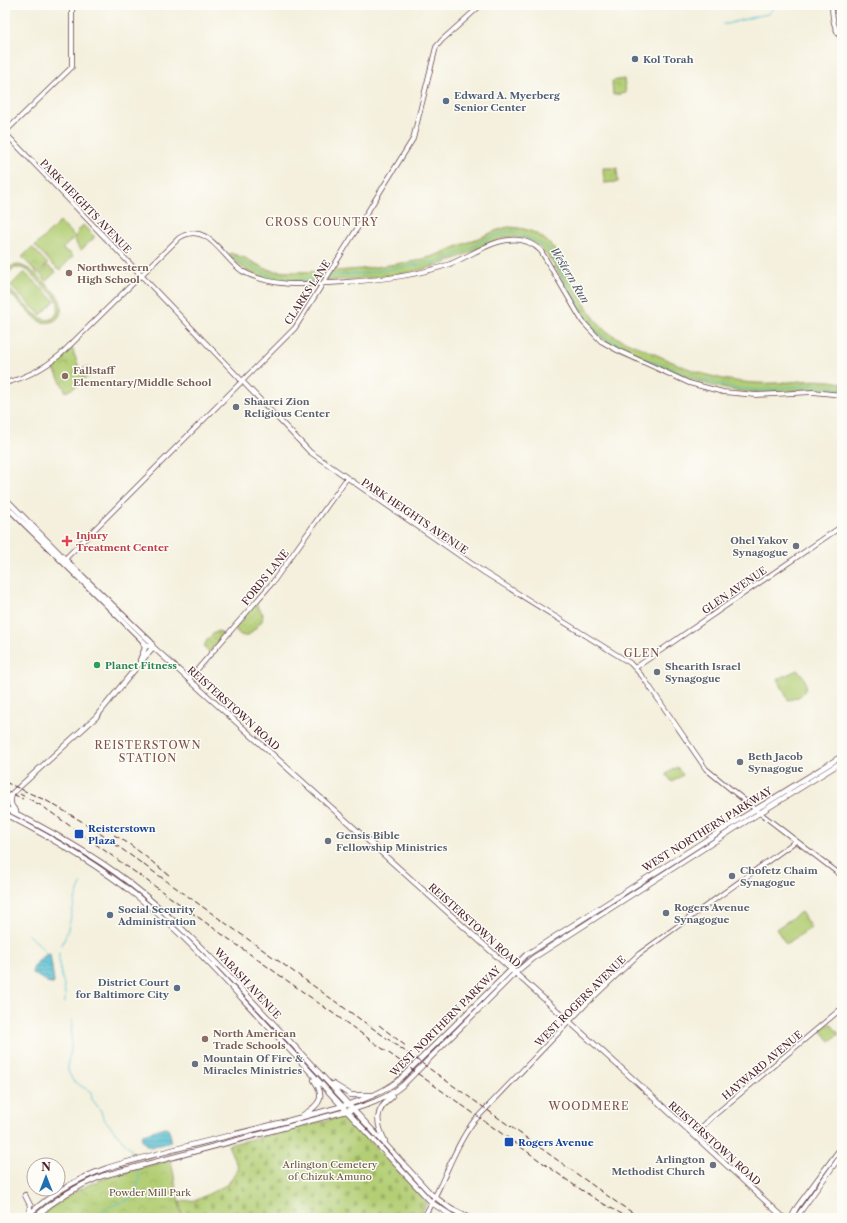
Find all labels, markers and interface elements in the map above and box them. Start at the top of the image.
place label: Kol Torah [643,53,694,66]
marker: Kol Torah [630,54,640,64]
place label: Edward A. Myerberg Senior Center [454,89,560,114]
marker: Edward A. Myerberg Senior Center [441,96,451,106]
street label: PARK HEIGHTS AVENUE [37,156,134,256]
district label: CROSS COUNTRY [265,215,379,229]
water label: Western Run [548,244,593,306]
street label: CLARKS LANE [282,257,333,327]
place label: Northwestern High School [77,261,149,286]
marker: Northwestern High School [64,268,74,278]
place label: Fallstaff Elementary/Middle School [73,364,212,389]
marker: Fallstaff Elementary/Middle School [60,371,70,381]
place label: Shaarei Zion Religious Center [244,395,330,420]
marker: Shaarei Zion Religious Center [231,402,241,412]
street label: PARK HEIGHTS AVENUE [359,476,471,557]
place label: Injury Treatment Center [76,529,169,554]
place label: Ohel Yakov Synagogue [730,534,789,559]
marker: Injury Treatment Center [61,535,73,547]
marker: Ohel Yakov Synagogue [791,541,801,551]
street label: FORDS LANE [239,547,292,608]
street label: GLEN AVENUE [699,564,769,617]
district label: GLEN [624,646,660,660]
place label: Planet Fitness [105,659,177,672]
marker: Planet Fitness [92,660,102,670]
place label: Shearith Israel Synagogue [665,660,741,685]
street label: REISTERSTOWN ROAD [185,663,283,753]
marker: Shearith Israel Synagogue [652,667,662,677]
district label: REISTERSTOWN STATION [95,738,201,765]
place label: Beth Jacob Synagogue [748,750,804,775]
marker: Beth Jacob Synagogue [735,757,745,767]
street label: WEST NORTHERN PARKWAY [639,783,775,875]
place label: Reisterstown Plaza [88,822,156,847]
marker: Reisterstown Plaza [73,828,85,840]
place label: Gensis Bible Fellowship Ministries [336,829,448,854]
marker: Gensis Bible Fellowship Ministries [323,836,333,846]
place label: Chofetz Chaim Synagogue [740,864,818,889]
marker: Chofetz Chaim Synagogue [727,871,737,881]
street label: REISTERSTOWN ROAD [426,880,524,970]
place label: Rogers Avenue Synagogue [674,901,750,926]
place label: Social Security Administration [117,903,196,928]
marker: Rogers Avenue Synagogue [661,908,671,918]
marker: Social Security Administration [105,910,115,920]
street label: WABASH AVENUE [211,944,284,1022]
street label: WEST ROGERS AVENUE [531,953,629,1050]
street label: WEST NORTHERN PARKWAY [387,963,504,1080]
place label: District Court for Baltimore City [76,976,170,1001]
marker: District Court for Baltimore City [172,983,182,993]
place label: North American Trade Schools [213,1027,296,1052]
street label: HAYWARD AVENUE [719,1028,805,1103]
marker: North American Trade Schools [200,1034,210,1044]
place label: Mountain Of Fire & Miracles Ministries [203,1052,304,1077]
marker: Mountain Of Fire & Miracles Ministries [190,1059,200,1069]
street label: REISTERSTOWN ROAD [666,1098,764,1188]
district label: WOODMERE [548,1099,629,1113]
marker: Rogers Avenue [503,1136,515,1148]
place label: Rogers Avenue [518,1136,594,1149]
place label: Arlington Methodist Church [611,1153,705,1178]
north arrow [26,1157,66,1197]
park label: Arlington Cemetery of Chizuk Amuno [282,1158,378,1183]
text: N [41,1160,51,1174]
marker: Arlington Methodist Church [708,1160,718,1170]
park label: Powder Mill Park [109,1186,192,1199]

